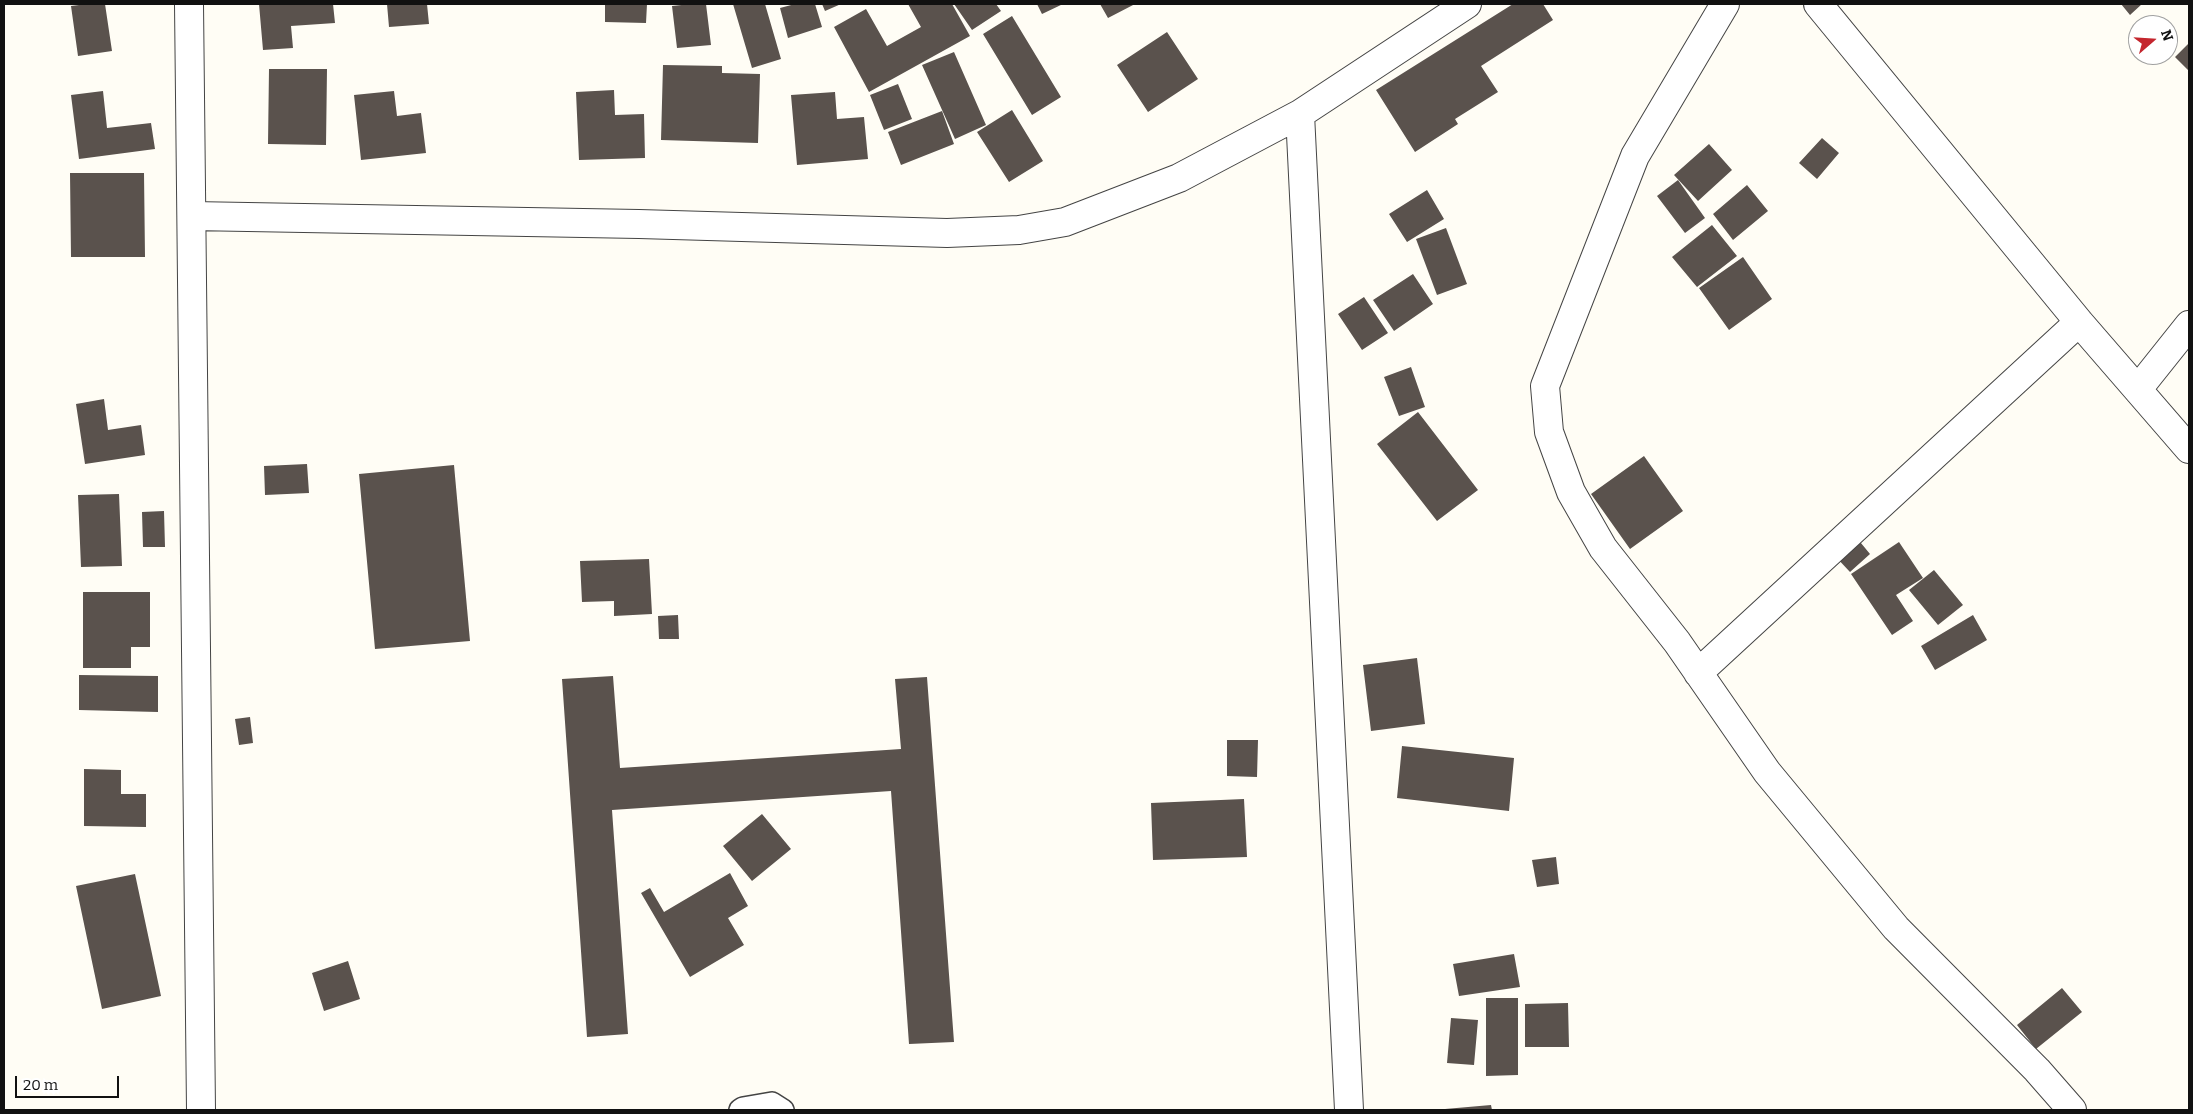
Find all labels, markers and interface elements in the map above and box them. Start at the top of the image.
north arrow [2128,15,2178,65]
text: N [2157,27,2177,43]
scale bar [18,1066,121,1098]
text: 20 m [23,1076,58,1094]

